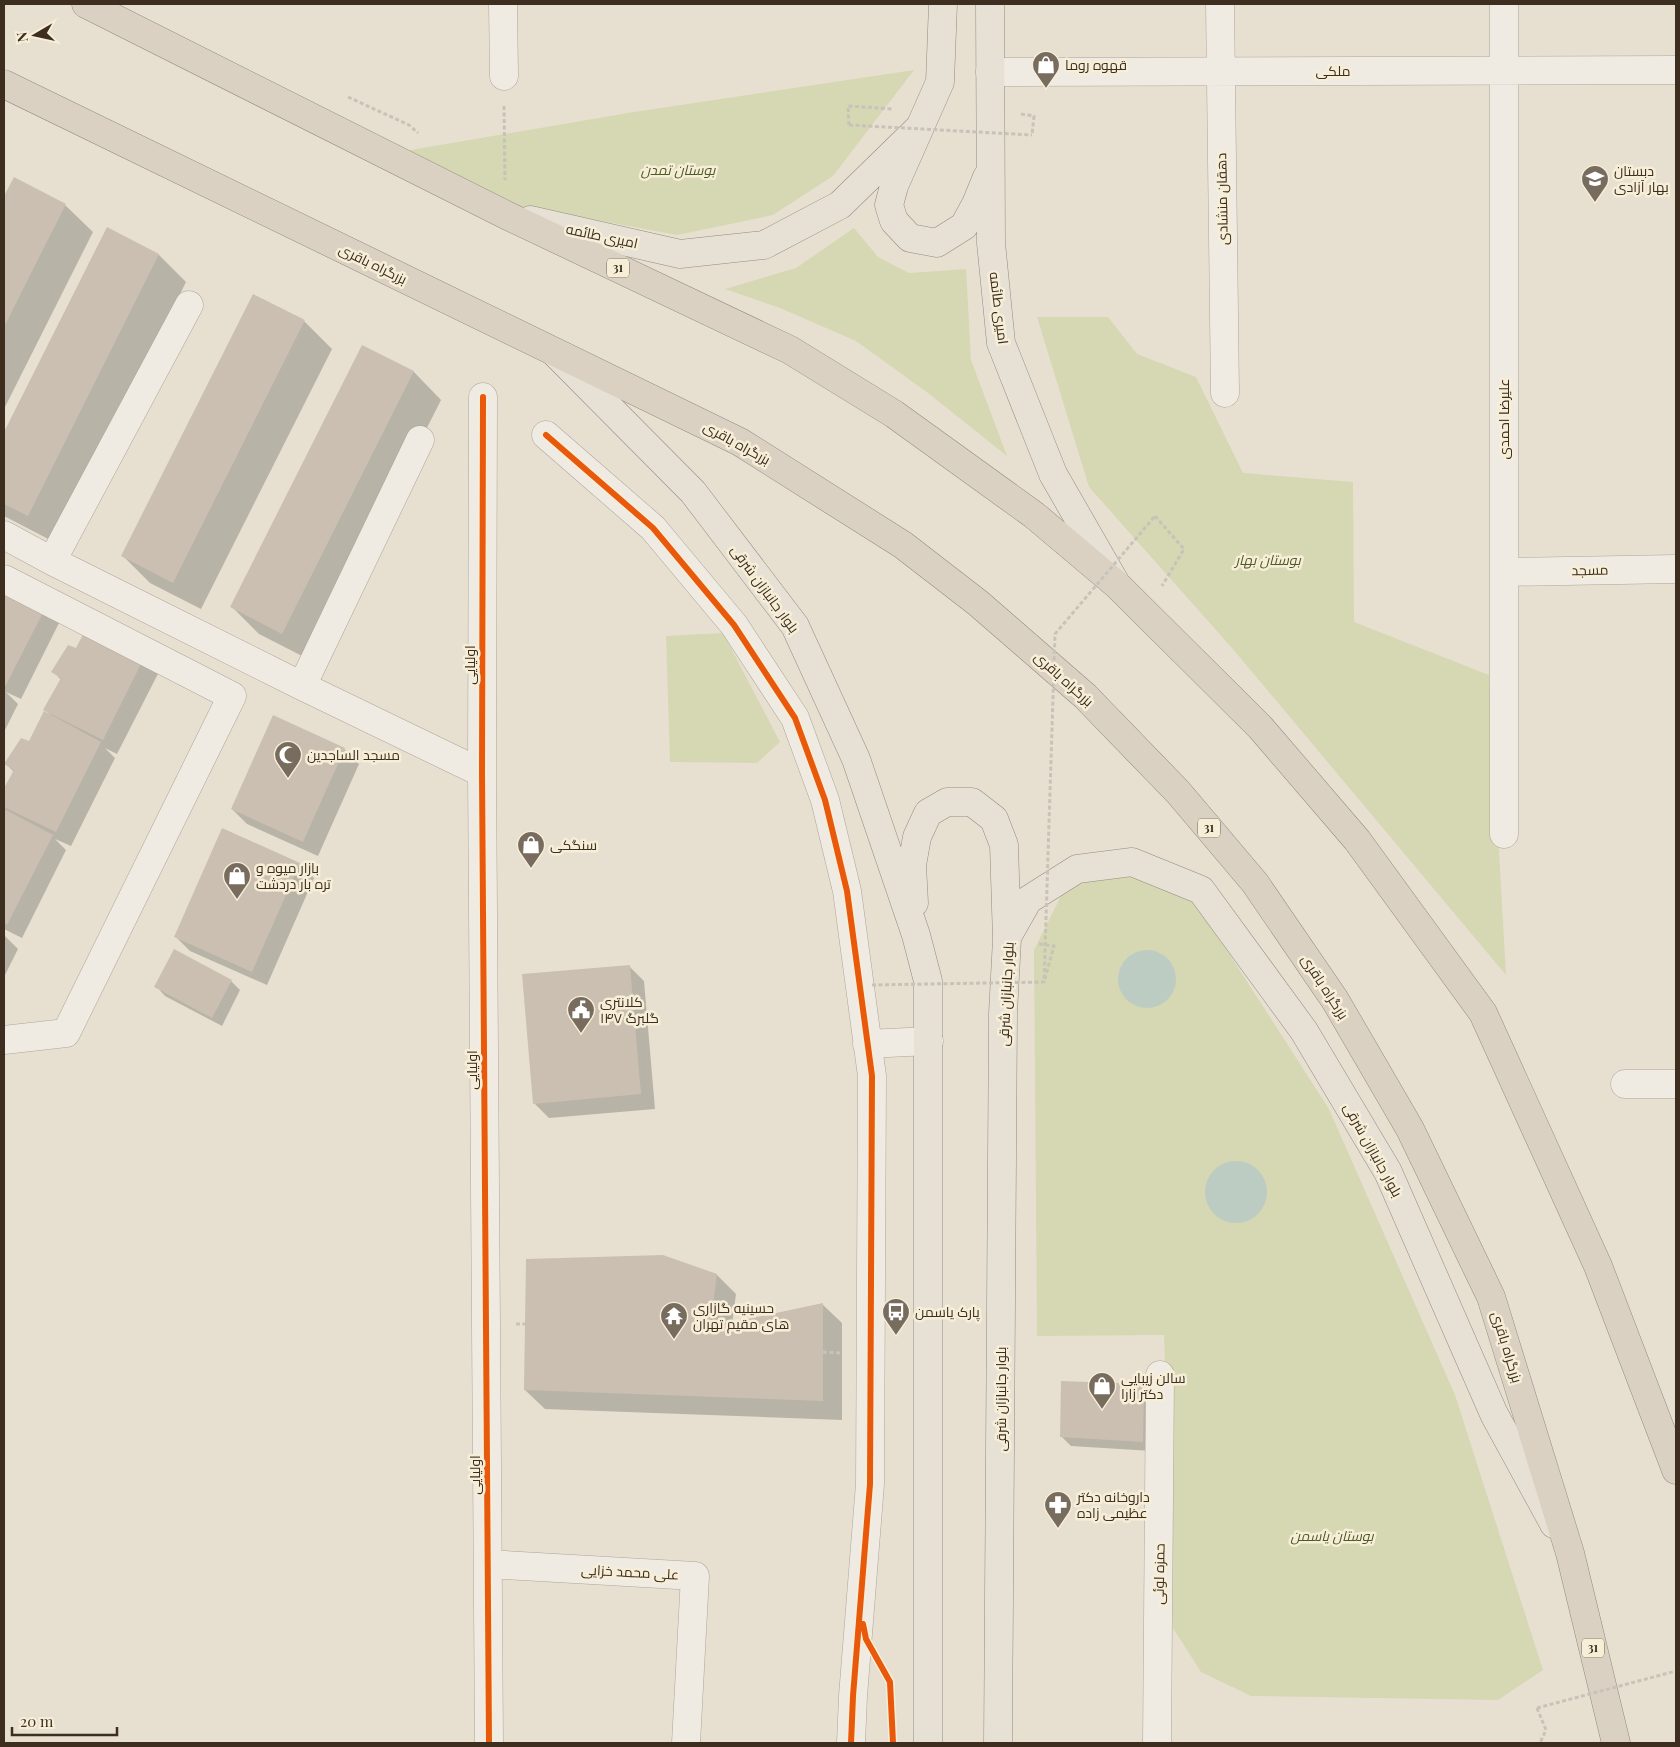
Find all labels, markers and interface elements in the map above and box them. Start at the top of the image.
north arrow [10,10,60,60]
text: N [11,31,32,44]
shop icon: قهوه روما [1031,50,1061,89]
place label: قهوه روما [1065,55,1127,74]
street label: ملکی [1316,61,1350,80]
street label: دهقان منشادی [1211,153,1232,245]
park label: بوستان تمدن [641,160,717,179]
place label: دبستان بهار آزادی [1614,161,1669,196]
school or university icon: دبستان بهار آزادی [1580,164,1610,203]
street label: امیری طائمه [564,219,640,252]
street label: بزرگراه باقری [336,239,411,288]
road number: 31 [607,258,629,278]
street label: امیری طائمه [986,271,1013,345]
street label: علیرضا احمدی [1494,378,1513,460]
street label: بزرگراه باقری [700,416,774,469]
street label: بلوار جانبازان شرقی [727,541,804,637]
park label: بوستان بهار [1233,550,1302,569]
street label: مسجد [1571,560,1609,579]
street label: اولیایی [460,645,479,685]
street label: بزرگراه باقری [1031,647,1098,710]
mosque icon: مسجد الساجدین [273,740,303,779]
place label: مسجد الساجدین [307,745,400,764]
road number: 31 [1198,818,1220,838]
shop icon: سنگکی [516,830,546,869]
place label: سنگکی [550,835,597,854]
place label: بازار میوه و تره بار دردشت [256,858,331,893]
shop icon: بازار میوه و تره بار دردشت [222,861,252,900]
street label: بلوار جانبازان شرقی [993,941,1018,1047]
street label: بزرگراه باقری [1297,951,1353,1023]
place label: کلانتری ۱۴۷ گلبرگ [600,992,659,1027]
public building icon: کلانتری ۱۴۷ گلبرگ [566,995,596,1034]
street label: اولیایی [462,1050,481,1090]
street label: بلوار جانبازان شرقی [1340,1099,1407,1200]
bus stop icon: پارک یاسمن [881,1297,911,1336]
place label: حسینیه گازاری های مقیم تهران [693,1298,789,1334]
temple icon: حسینیه گازاری های مقیم تهران [659,1301,689,1340]
place label: پارک یاسمن [915,1302,980,1322]
street label: بزرگراه باقری [1488,1309,1527,1385]
street label: بلوار جانبازان شرقی [991,1347,1010,1451]
place label: سالن زیبایی دکتر زارا [1121,1368,1186,1403]
shop icon: سالن زیبایی دکتر زارا [1087,1371,1117,1410]
street label: اولیایی [465,1455,484,1495]
place label: داروخانه دکتر عظیمی زاده [1076,1487,1150,1522]
pharmacy icon: داروخانه دکتر عظیمی زاده [1043,1490,1073,1529]
park label: بوستان یاسمن [1290,1526,1375,1545]
street label: حمزه لوئی [1148,1543,1169,1605]
street label: علی محمد خزایی [581,1559,680,1584]
road number: 31 [1582,1639,1604,1658]
scale bar [12,1704,118,1736]
text: 20 m [20,1711,54,1731]

